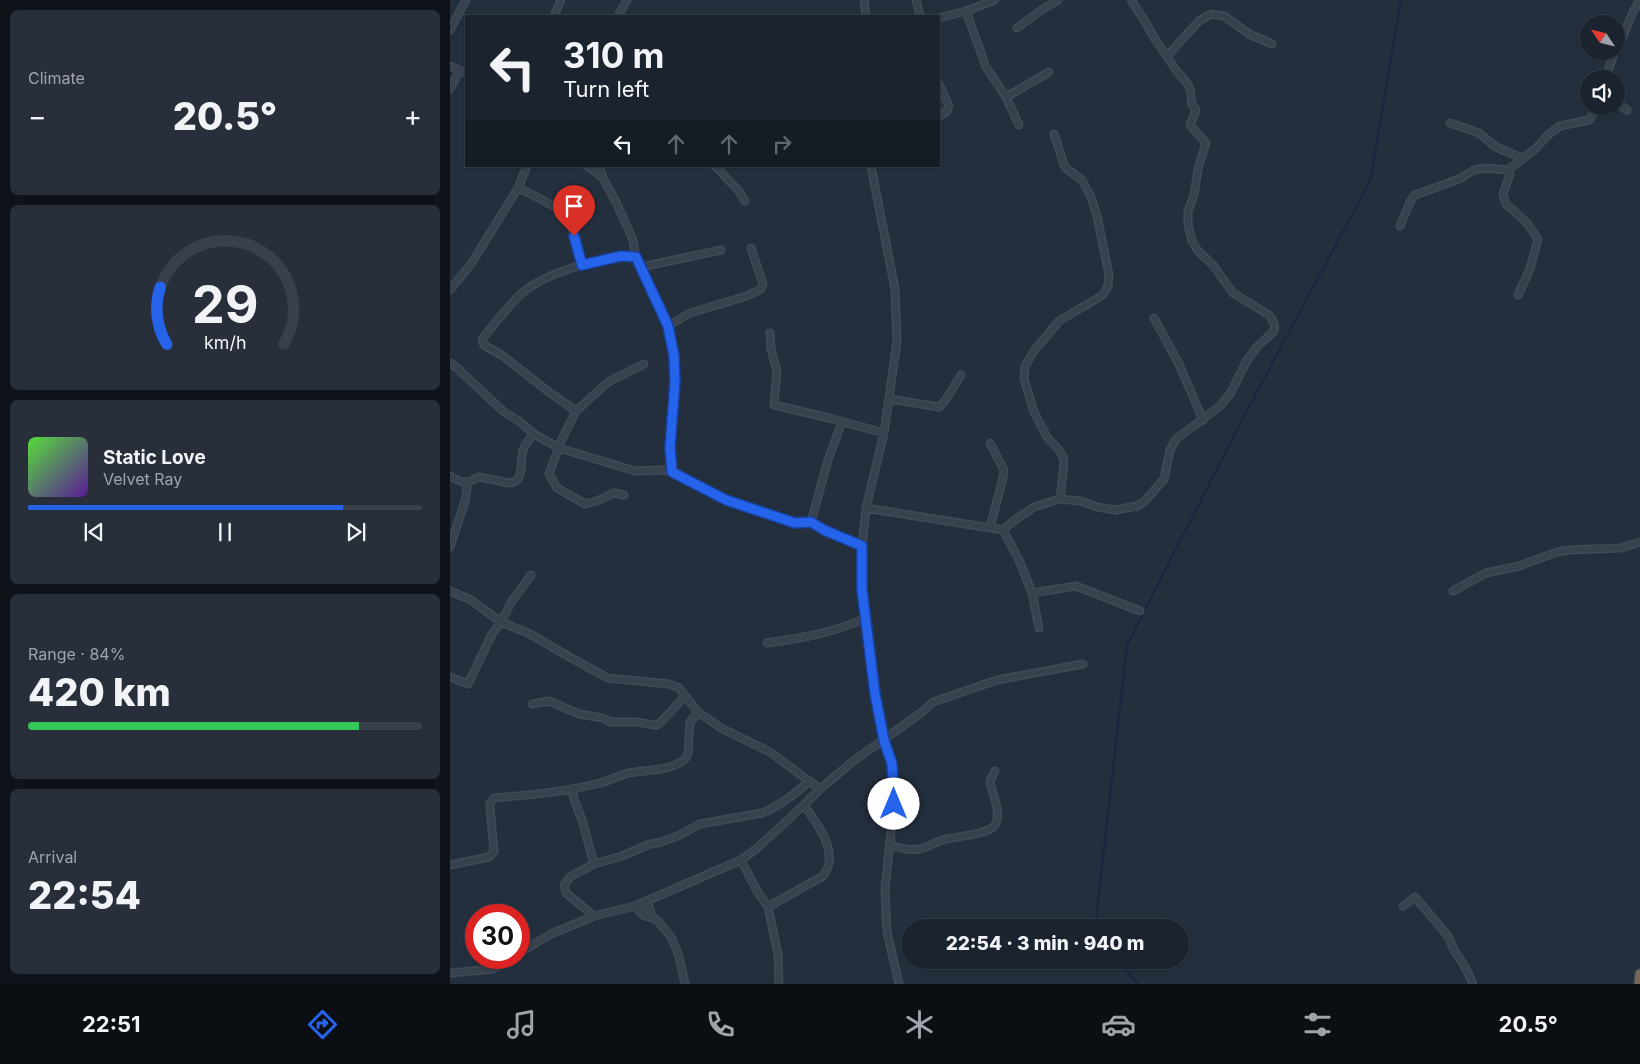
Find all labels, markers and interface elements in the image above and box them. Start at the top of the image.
north arrow [1580,15,1625,60]
map controls [1580,15,1625,115]
text: 310 m [563,34,665,76]
icon: left [480,35,545,100]
text: Climate [28,68,85,88]
button: sound [1580,70,1625,115]
text: Turn left [563,76,649,102]
text: 20.5° [173,93,277,139]
text: − [28,99,47,133]
text: + [403,99,422,133]
icon: left [609,130,637,158]
icon: ahead [662,130,690,158]
icon: ahead [715,130,743,158]
icon: right [768,130,796,158]
pin [553,185,595,236]
icon: arrive [560,192,588,220]
text: 29 [192,273,258,336]
text: km/h [204,332,246,353]
text: Static Love [103,446,206,469]
text: Velvet Ray [103,469,182,489]
icon: previous [80,518,108,546]
icon: pause [211,518,239,546]
icon: next [342,518,370,546]
text: Range · 84% [28,644,125,664]
text: 420 km [28,669,171,715]
position arrow [867,777,919,829]
text: Arrival [28,847,77,867]
text: 22:54 [28,872,141,918]
speed limit sign: 30 [465,904,530,969]
text: 22:54 · 3 min · 940 m [946,932,1144,955]
icon: directions [305,1007,340,1042]
icon: music [504,1007,539,1042]
icon: phone [703,1007,738,1042]
icon: climate [902,1007,937,1042]
icon: car [1101,1007,1136,1042]
icon: filters [1300,1007,1335,1042]
text: 22:51 [82,1011,141,1037]
text: 20.5° [1499,1011,1558,1037]

